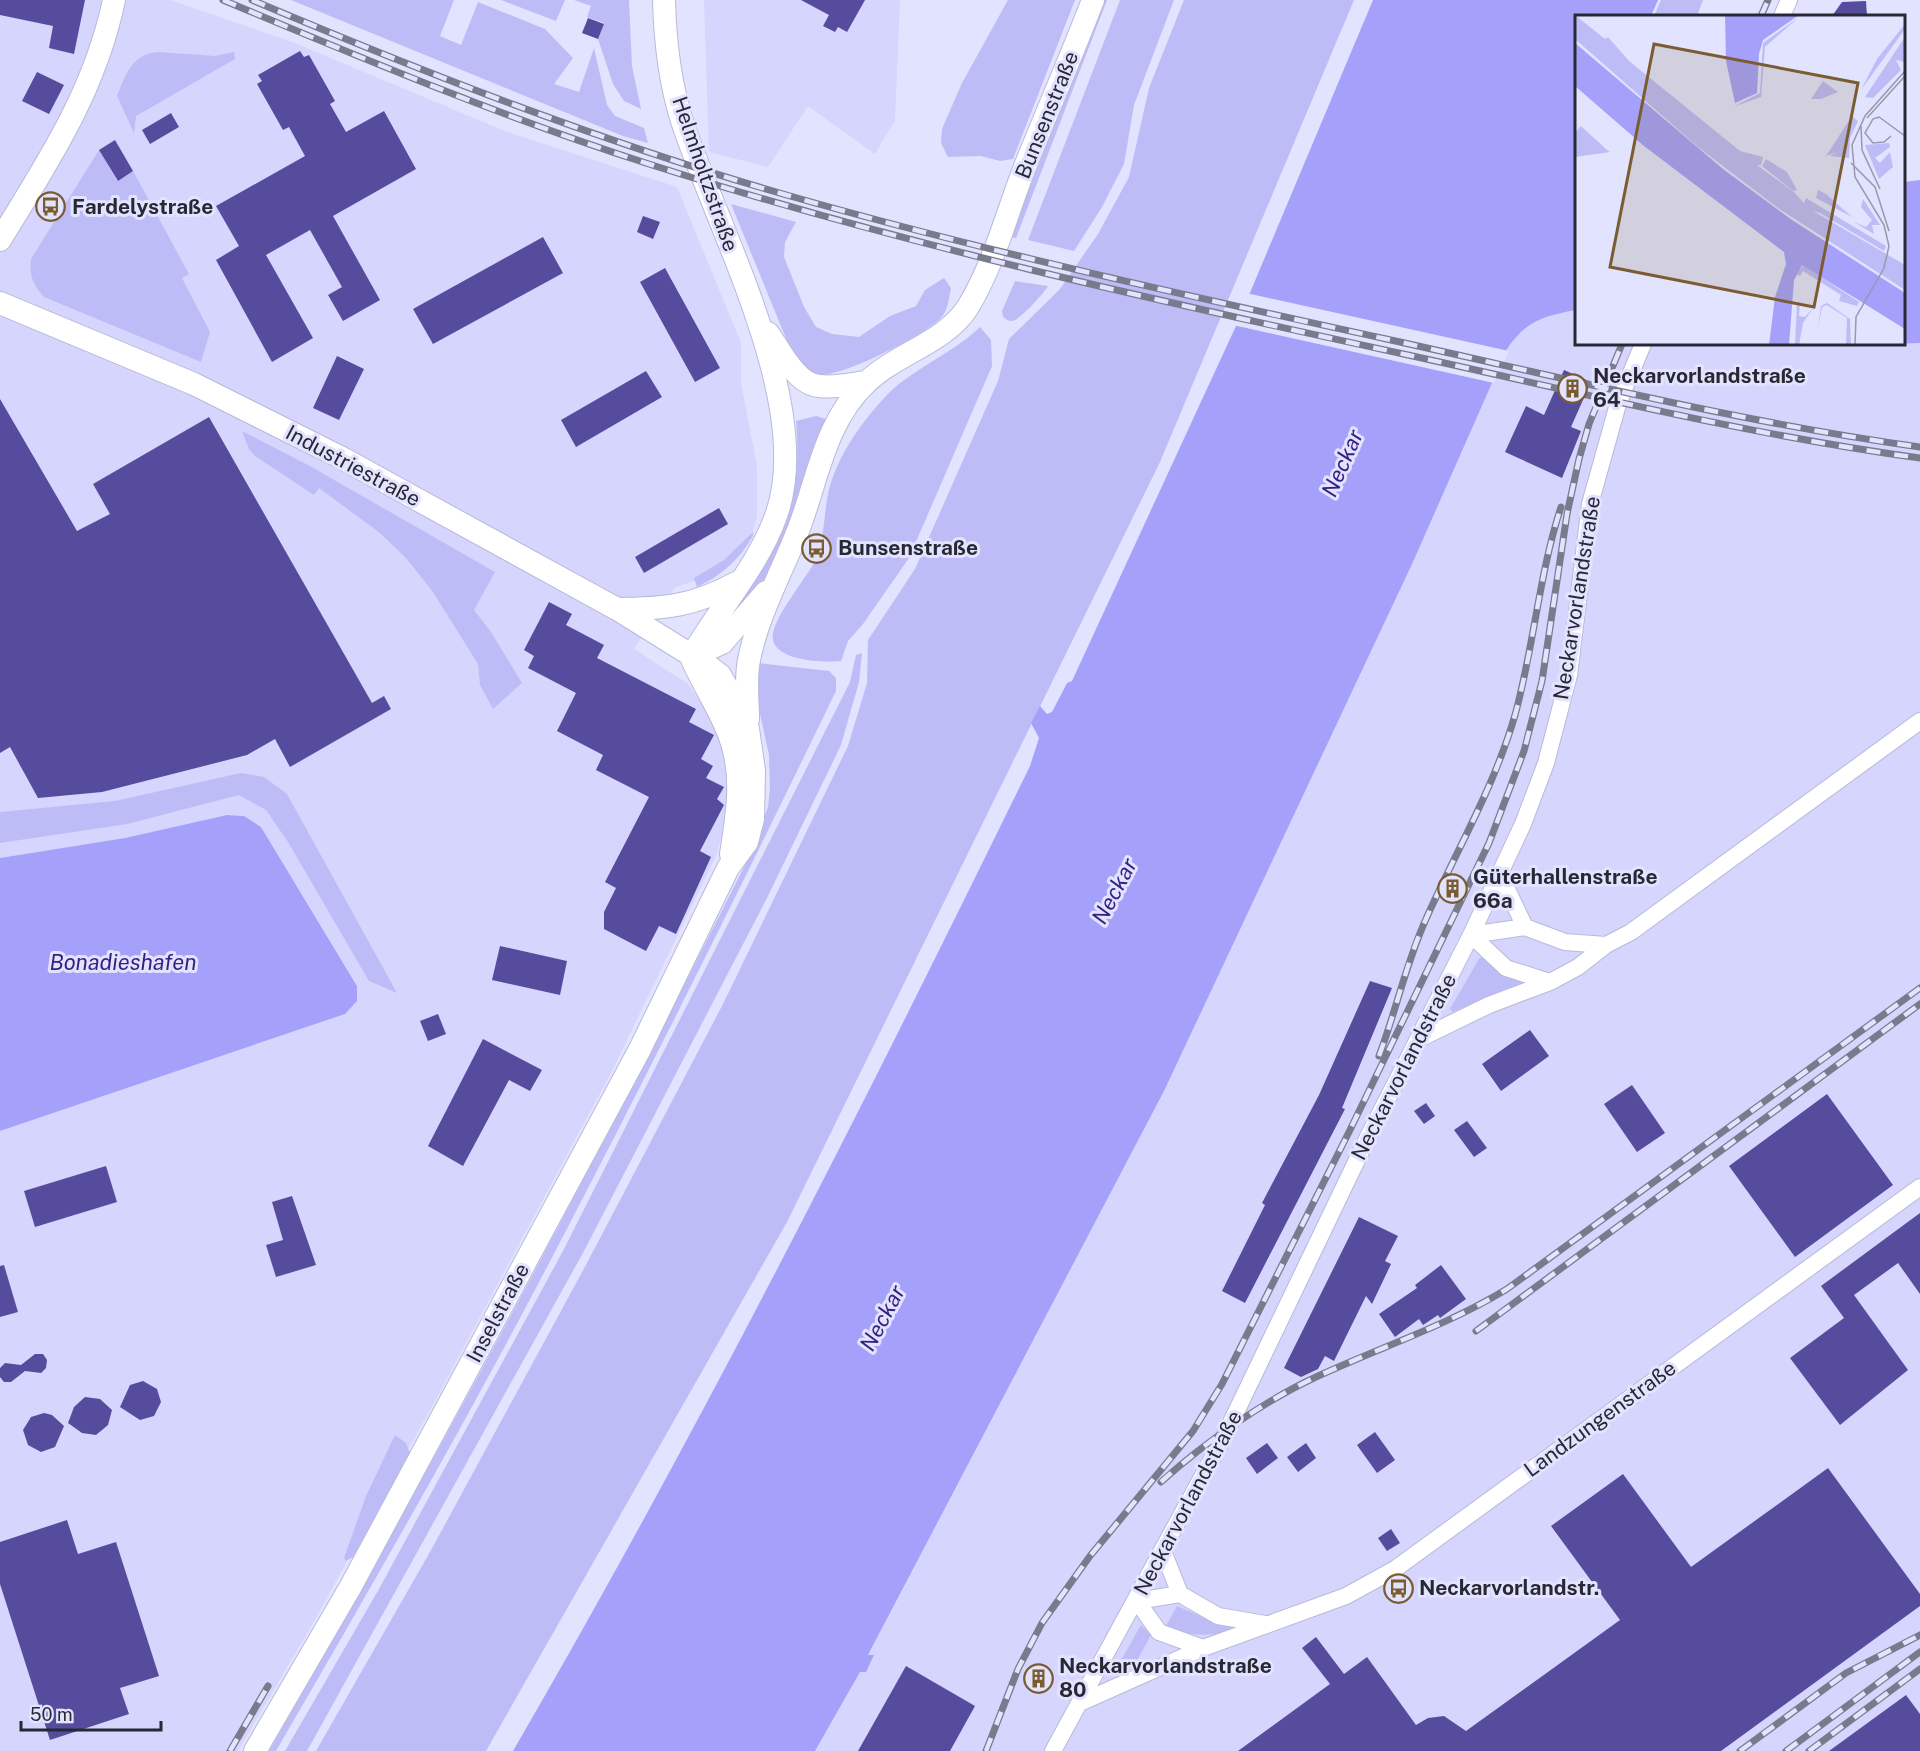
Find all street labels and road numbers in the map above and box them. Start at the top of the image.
street label: Bunsenstraße [1010,47,1083,182]
street label: Helmholtzstraße [667,93,744,255]
street label: Industriestraße [282,420,425,512]
street label: Neckarvorlandstraße [1548,494,1605,701]
street label: Neckarvorlandstraße [1346,969,1461,1164]
street label: Inselstraße [461,1259,534,1367]
street label: Landzungenstraße [1519,1355,1680,1482]
street label: Neckarvorlandstraße [1128,1406,1247,1599]

